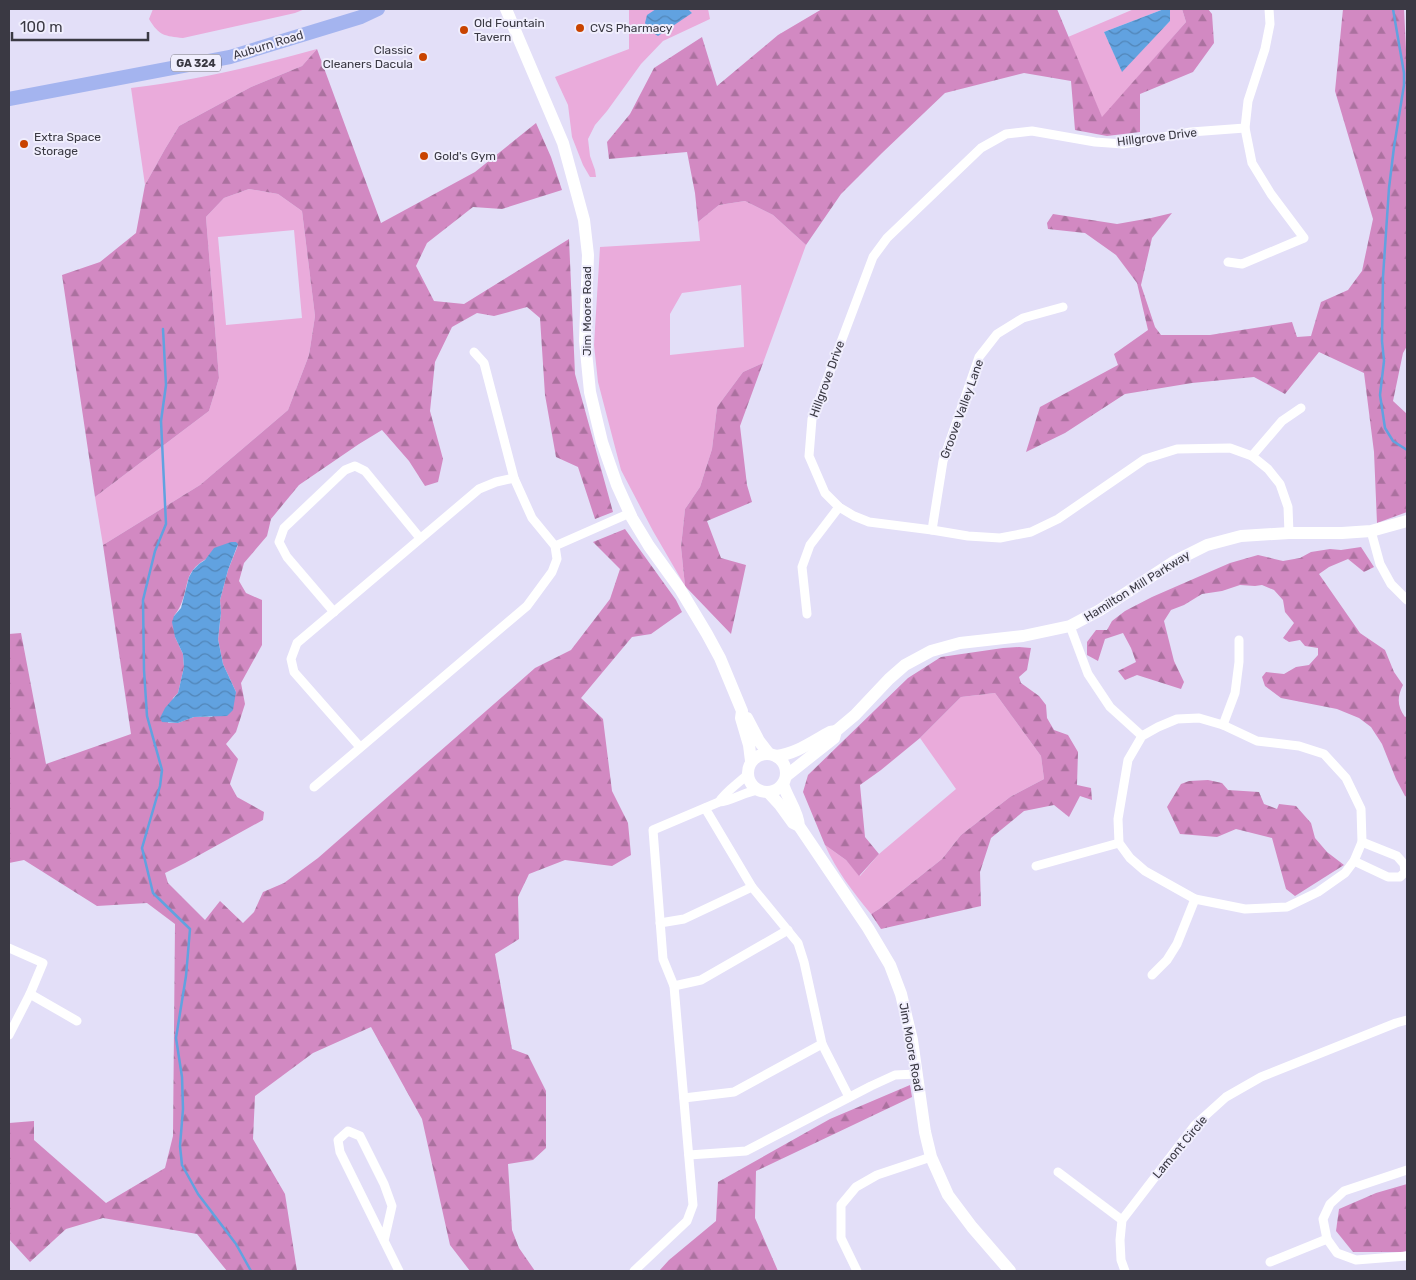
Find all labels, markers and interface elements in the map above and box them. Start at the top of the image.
scale bar [12,10,149,42]
place label: Old Fountain Tavern [474,16,545,44]
text: 100 m [20,18,62,36]
place label: CVS Pharmacy [590,21,673,35]
marker: CVS Pharmacy [574,22,586,34]
marker: Old Fountain Tavern [458,24,470,36]
street label: Auburn Road [231,28,305,62]
place label: Classic Cleaners Dacula [323,43,413,71]
marker: Classic Cleaners Dacula [417,51,429,63]
road number: GA 324 [171,54,221,72]
street label: Hillgrove Drive [1116,125,1198,149]
place label: Extra Space Storage [34,130,101,158]
marker: Extra Space Storage [18,138,30,150]
place label: Gold's Gym [434,149,496,163]
marker: Gold's Gym [418,150,430,162]
street label: Jim Moore Road [580,266,594,356]
street label: Hillgrove Drive [807,339,847,419]
street label: Groove Valley Lane [938,357,987,461]
street label: Hamilton Mill Parkway [1081,547,1193,624]
street label: Jim Moore Road [896,1001,926,1093]
street label: Lamont Circle [1150,1113,1210,1181]

